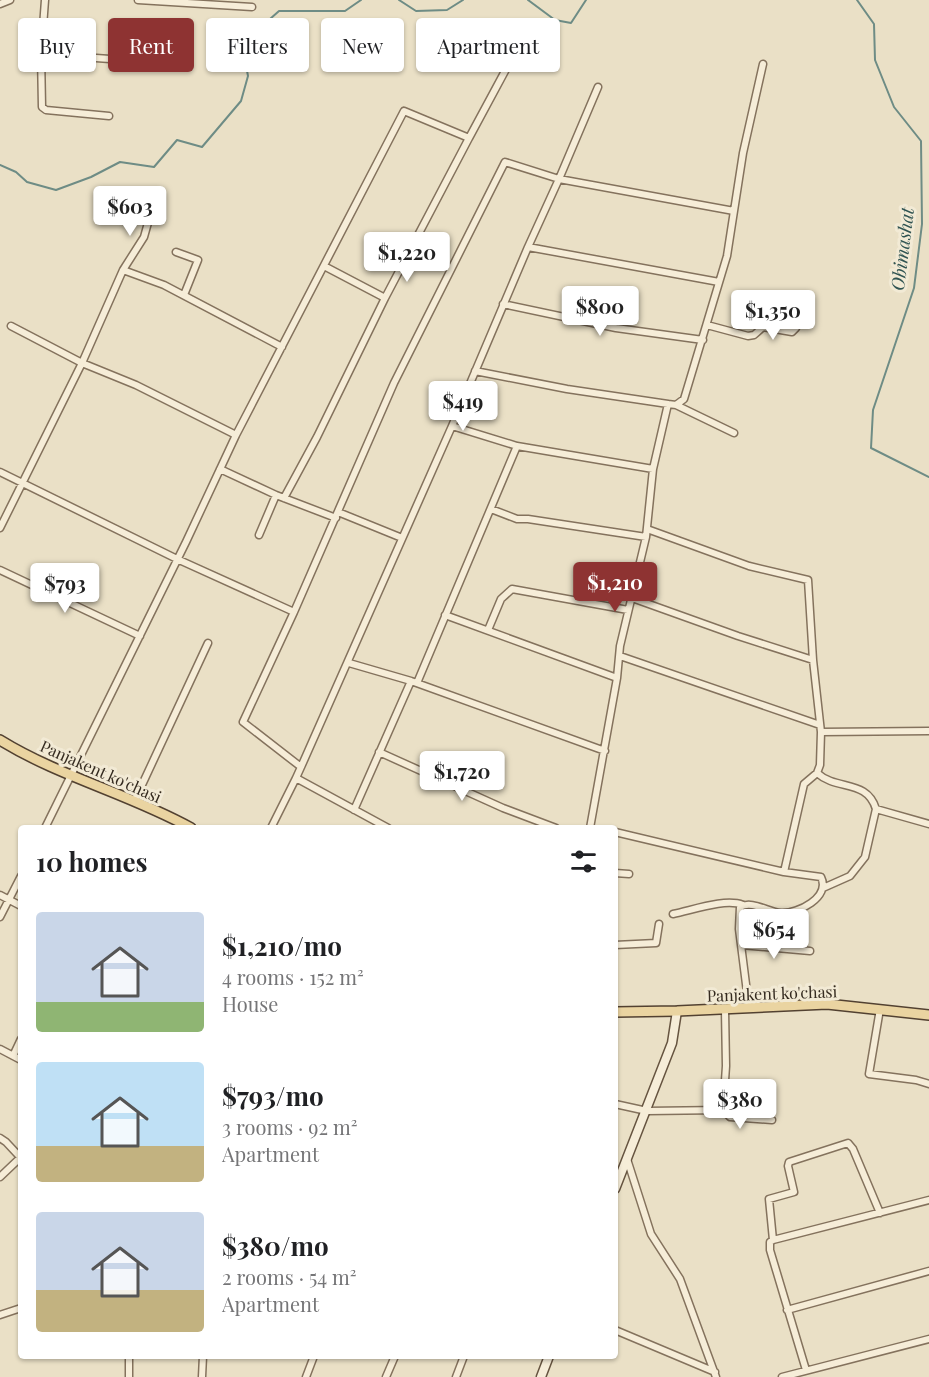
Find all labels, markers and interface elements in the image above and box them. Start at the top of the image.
chip: Buy [18,18,96,72]
chip: Rent [108,18,194,72]
chip: Filters [206,18,309,72]
chip: New [321,18,404,72]
chip: Apartment [416,18,560,72]
pin: $603 [94,186,166,237]
text: $603 [107,192,153,219]
water label: Obimashat [885,205,919,292]
pin: $1,220 [358,232,456,283]
text: $1,220 [378,238,436,265]
pin: $800 [564,286,636,337]
pin: $1,350 [724,290,822,341]
text: $800 [576,292,624,319]
text: $1,350 [745,296,801,323]
pin: $419 [427,381,499,432]
text: $419 [443,387,483,414]
pin: $1,210 [566,562,664,613]
pin: $793 [29,563,101,614]
text: $1,210 [587,568,643,595]
text: $793 [44,569,86,596]
street label: Panjakent ko'chasi [37,735,165,807]
pin: $1,720 [413,751,511,802]
text: $1,720 [434,757,490,784]
text: 10 homes [36,844,148,879]
icon: filters [567,845,600,878]
pin: $654 [738,909,810,960]
text: $654 [753,915,795,942]
text: $1,210/mo [222,928,342,963]
icon: home [84,936,156,1008]
text: 4 rooms · 152 m² [222,963,364,990]
street label: Panjakent ko'chasi [706,980,838,1006]
text: House [222,990,278,1017]
text: $793/mo [222,1078,324,1113]
pin: $380 [704,1079,776,1130]
text: $380 [717,1085,763,1112]
icon: home [84,1086,156,1158]
text: 3 rooms · 92 m² [222,1113,358,1140]
text: Apartment [222,1140,319,1167]
text: $380/mo [222,1228,329,1263]
icon: home [84,1236,156,1308]
text: 2 rooms · 54 m² [222,1263,357,1290]
text: Apartment [222,1290,319,1317]

